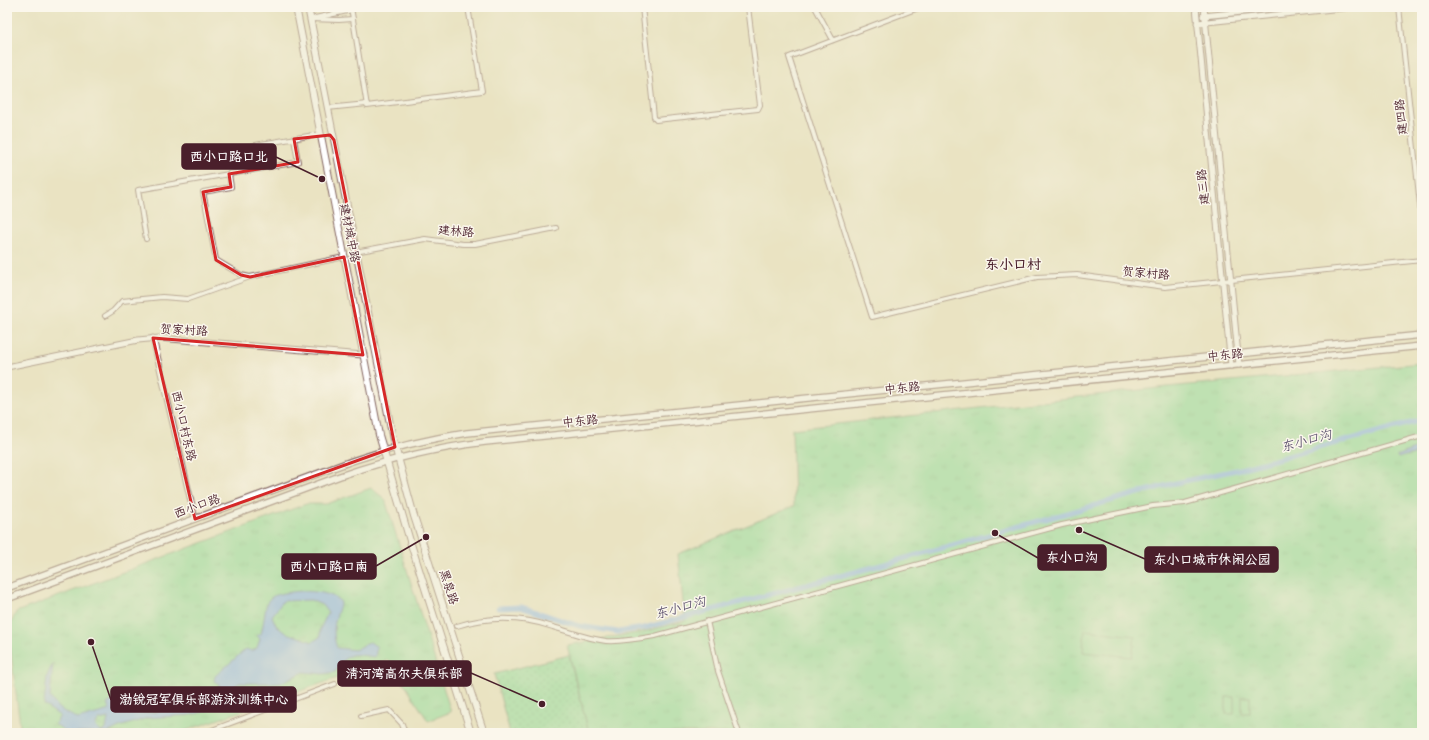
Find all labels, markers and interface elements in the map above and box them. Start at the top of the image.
street label: 建四路 [1389,98,1411,136]
callout: 西小口路口北 [182,144,276,169]
text: 西小口路口北 [190,146,268,165]
street label: 建三路 [1191,168,1213,206]
street label: 建材城中路 [336,202,366,264]
street label: 建林路 [437,219,475,241]
district label: 东小口村 [985,253,1041,274]
street label: 贺家村路 [1121,261,1171,283]
street label: 贺家村路 [160,319,208,339]
street label: 中东路 [1206,343,1244,365]
street label: 中东路 [883,376,921,398]
street label: 西小口村东路 [168,389,202,463]
street label: 中东路 [561,409,599,431]
water label: 东小口沟 [1278,423,1334,455]
street label: 西小口路 [171,488,222,522]
callout: 东小口沟 [1038,545,1106,570]
text: 东小口沟 [1046,547,1098,566]
callout: 东小口城市休闲公园 [1145,547,1278,572]
text: 东小口城市休闲公园 [1153,549,1271,568]
callout: 西小口路口南 [282,554,376,579]
text: 西小口路口南 [290,556,368,575]
street label: 黑泉路 [436,567,464,607]
water label: 东小口沟 [652,590,708,622]
callout: 清河湾高尔夫俱乐部 [338,661,471,686]
text: 清河湾高尔夫俱乐部 [345,663,463,682]
callout: 渤锐冠军俱乐部游泳训练中心 [111,687,296,712]
text: 渤锐冠军俱乐部游泳训练中心 [119,689,289,708]

